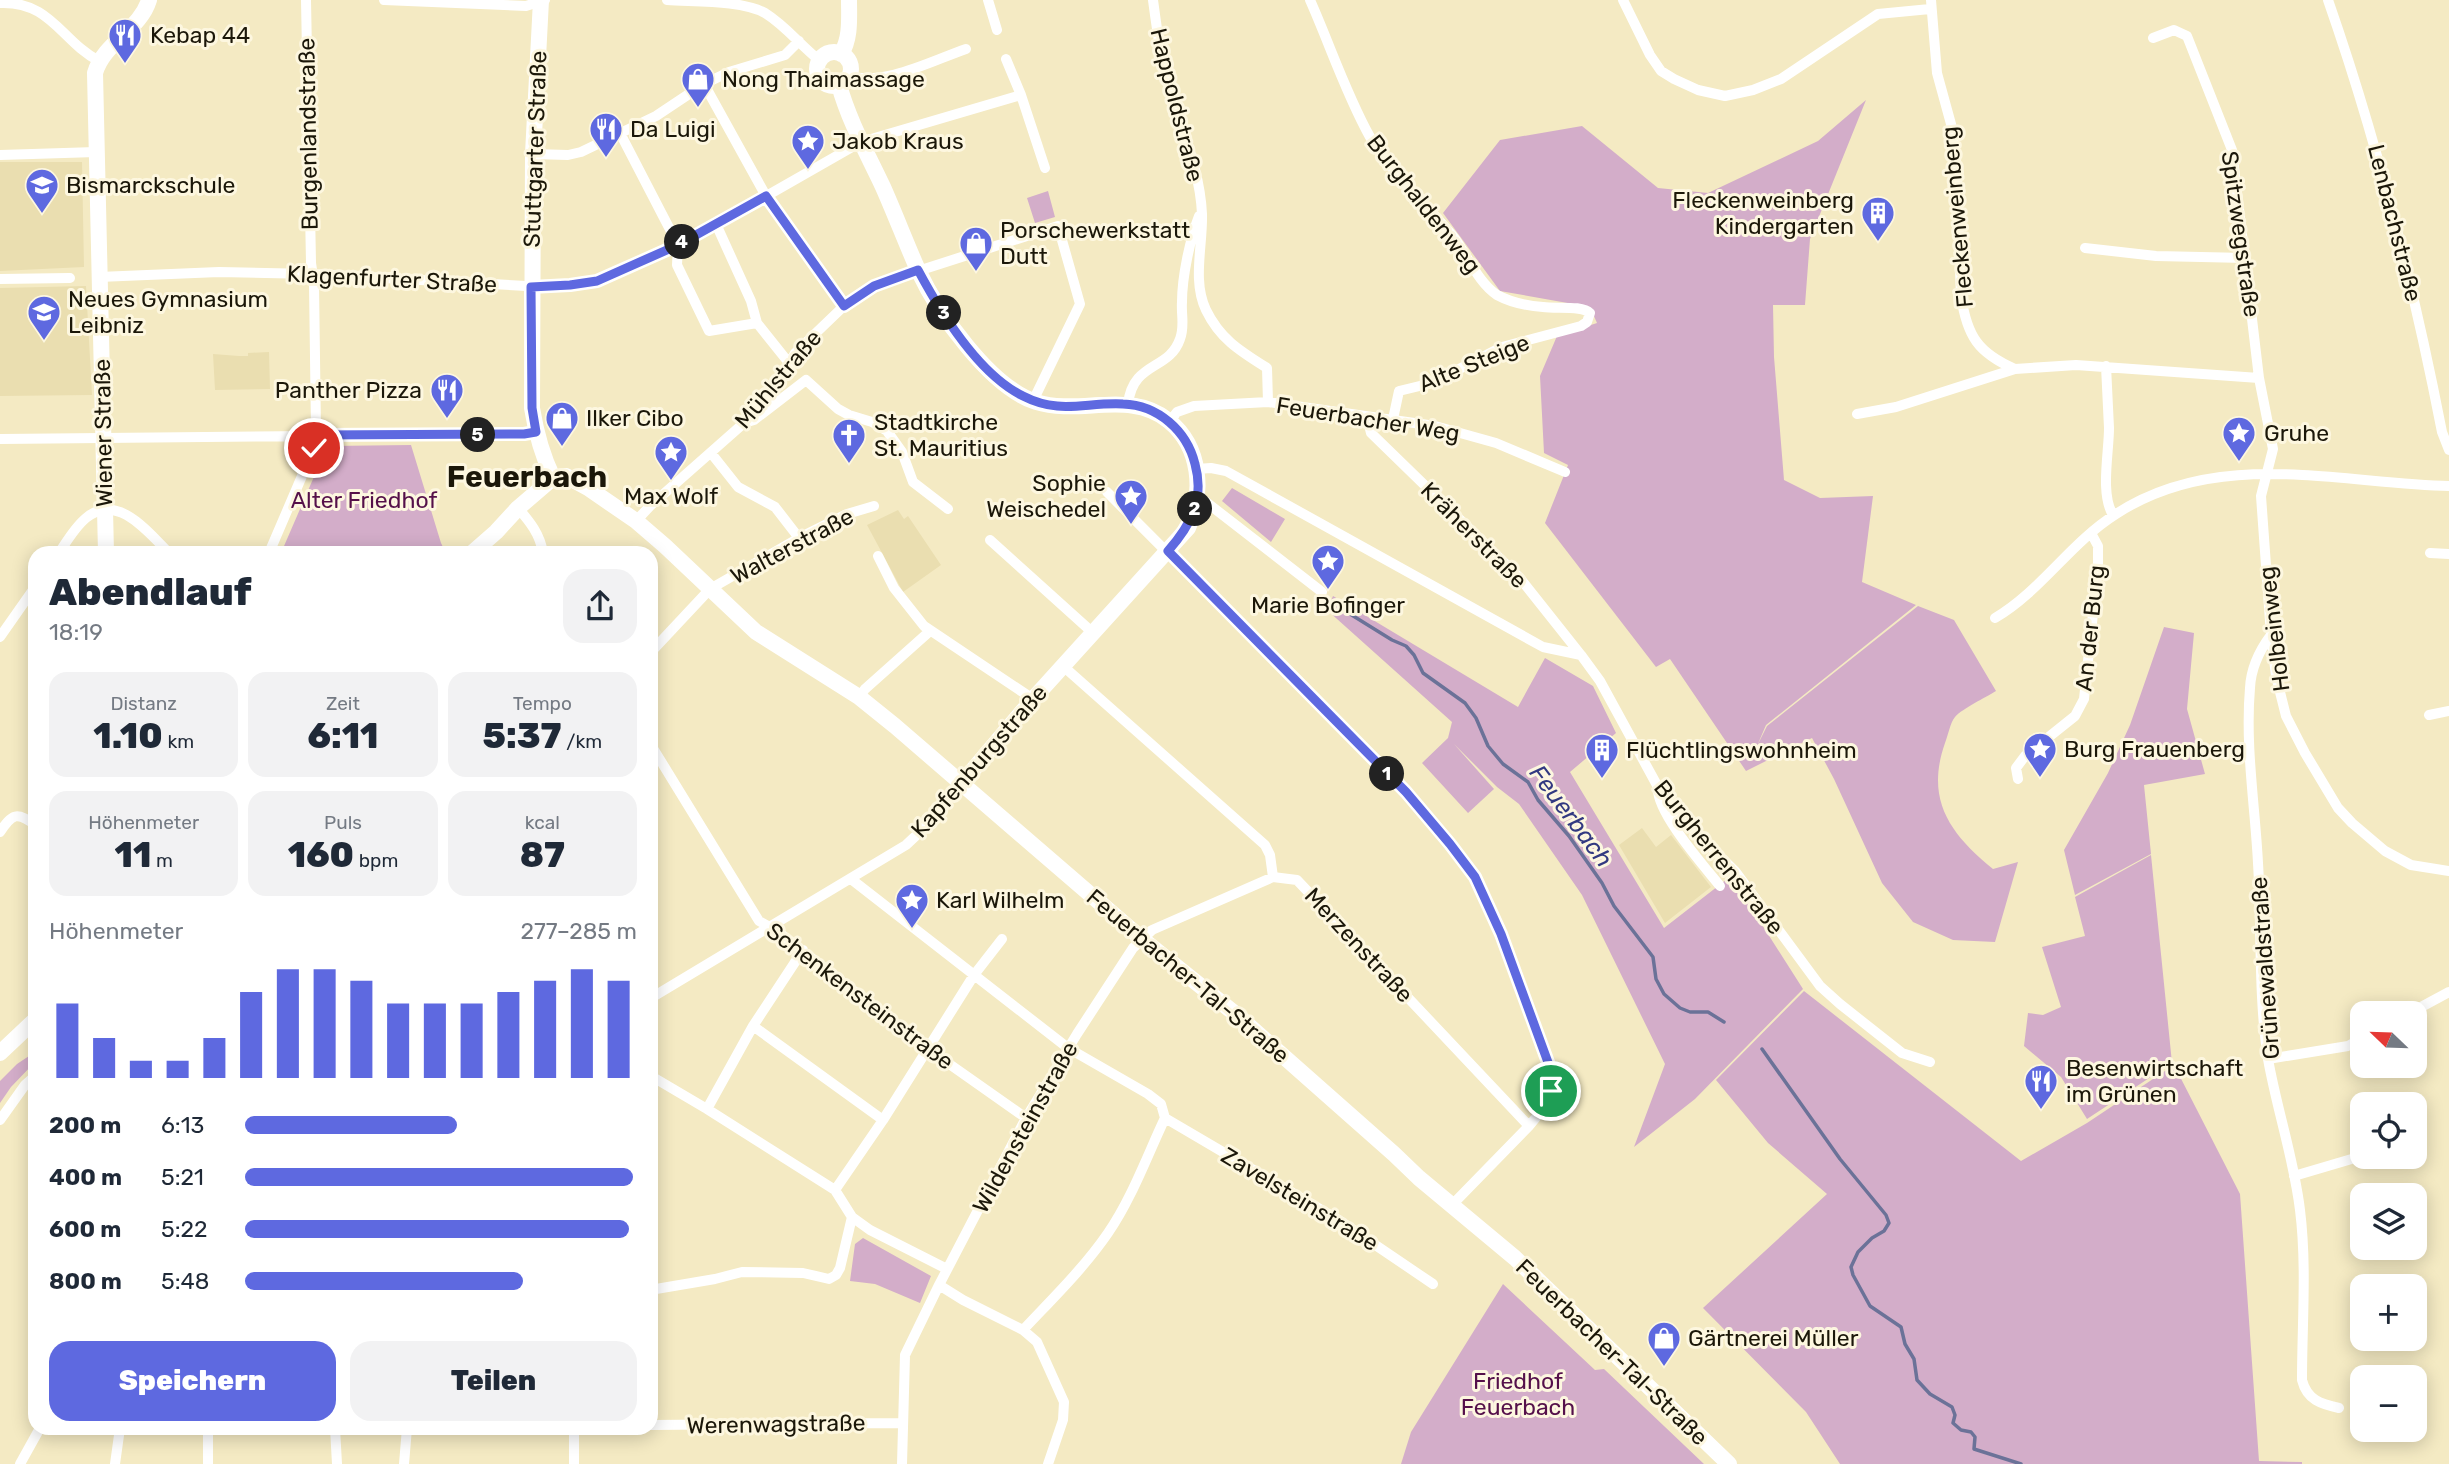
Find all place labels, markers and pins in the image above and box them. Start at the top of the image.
restaurant icon: Kebap 44 [106,16,144,65]
place label: Kebap 44 [150,21,250,49]
shop icon: Nong Thaimassage [679,60,717,109]
place label: Nong Thaimassage [722,65,925,93]
restaurant icon: Da Luigi [587,110,625,159]
place label: Da Luigi [630,115,715,143]
place icon: Jakob Kraus [789,122,827,171]
place label: Jakob Kraus [832,127,964,155]
school or university icon: Bismarckschule [23,166,61,215]
place label: Bismarckschule [66,171,235,199]
place label: Fleckenweinberg Kindergarten [1672,186,1854,240]
building icon: Fleckenweinberg Kindergarten [1859,194,1897,243]
place label: Porschewerkstatt Dutt [1000,216,1190,270]
pin: 4 [664,224,700,260]
shop icon: Porschewerkstatt Dutt [957,224,995,273]
place label: Neues Gymnasium Leibniz [68,285,268,339]
school or university icon: Neues Gymnasium Leibniz [25,293,63,342]
pin: 3 [926,296,962,330]
restaurant icon: Panther Pizza [428,371,466,420]
place label: Panther Pizza [275,376,422,404]
shop icon: Ilker Cibo [543,399,581,448]
place label: Ilker Cibo [586,404,684,432]
place label: Stadtkirche St. Mauritius [874,408,1008,462]
place icon: Gruhe [2220,414,2258,463]
church icon: Stadtkirche St. Mauritius [830,416,868,465]
pin [284,418,344,478]
pin: 5 [461,418,496,452]
place label: Gruhe [2264,419,2329,447]
place icon: Max Wolf [652,433,690,482]
place label: Sophie Weischedel [986,469,1106,523]
place icon: Sophie Weischedel [1112,477,1150,526]
place label: Max Wolf [624,482,718,510]
pin: 2 [1178,491,1212,526]
place icon: Marie Bofinger [1309,542,1347,591]
place label: Marie Bofinger [1251,591,1405,619]
place icon: Burg Frauenberg [2021,730,2059,779]
building icon: Flüchtlingswohnheim [1583,731,1621,780]
place label: Burg Frauenberg [2064,735,2245,763]
place label: Flüchtlingswohnheim [1626,736,1857,764]
pin: 1 [1370,756,1404,792]
place icon: Karl Wilhelm [893,881,931,930]
place label: Karl Wilhelm [936,886,1064,914]
place label: Besenwirtschaft im Grünen [2066,1054,2243,1108]
pin [1521,1061,1581,1121]
restaurant icon: Besenwirtschaft im Grünen [2022,1062,2060,1111]
shop icon: Gärtnerei Müller [1645,1319,1683,1368]
place label: Gärtnerei Müller [1688,1324,1859,1352]

